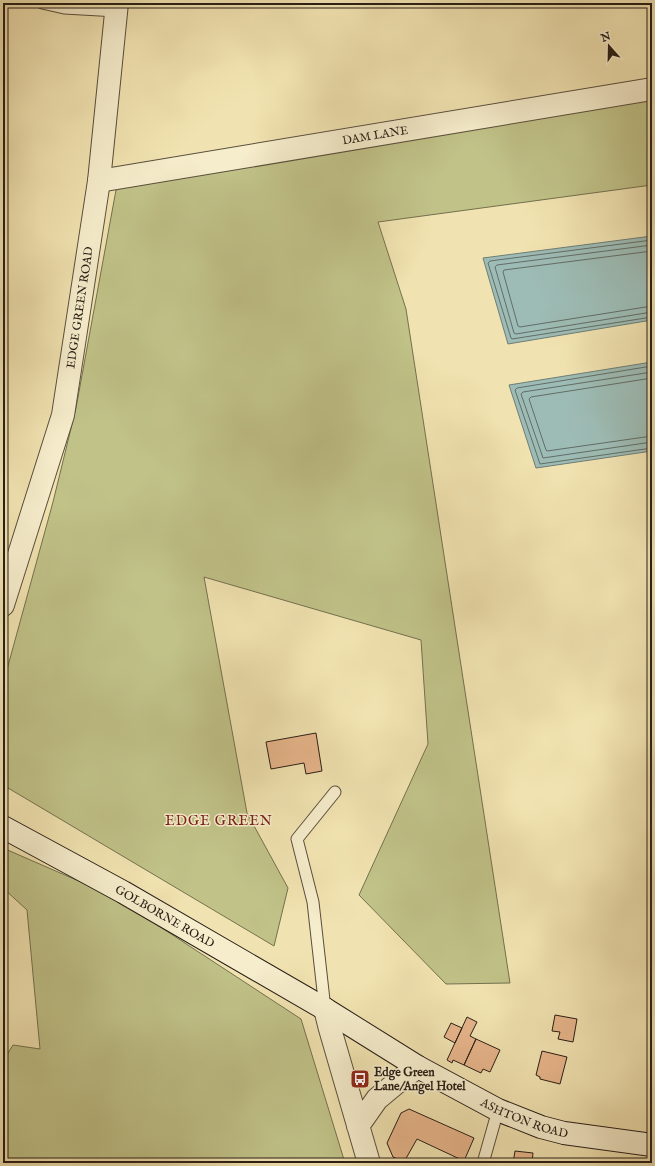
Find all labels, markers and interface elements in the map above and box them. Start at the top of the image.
north arrow [589,26,629,66]
text: N [598,29,613,46]
street label: DAM LANE [341,122,409,148]
street label: EDGE GREEN ROAD [63,245,96,369]
district label: EDGE GREEN [165,812,273,830]
street label: GOLBORNE ROAD [113,882,218,951]
place label: Edge Green Lane/Angel Hotel [373,1065,466,1095]
bus stop icon: Edge Green Lane/Angel Hotel [349,1068,371,1090]
street label: ASHTON ROAD [477,1094,570,1141]

